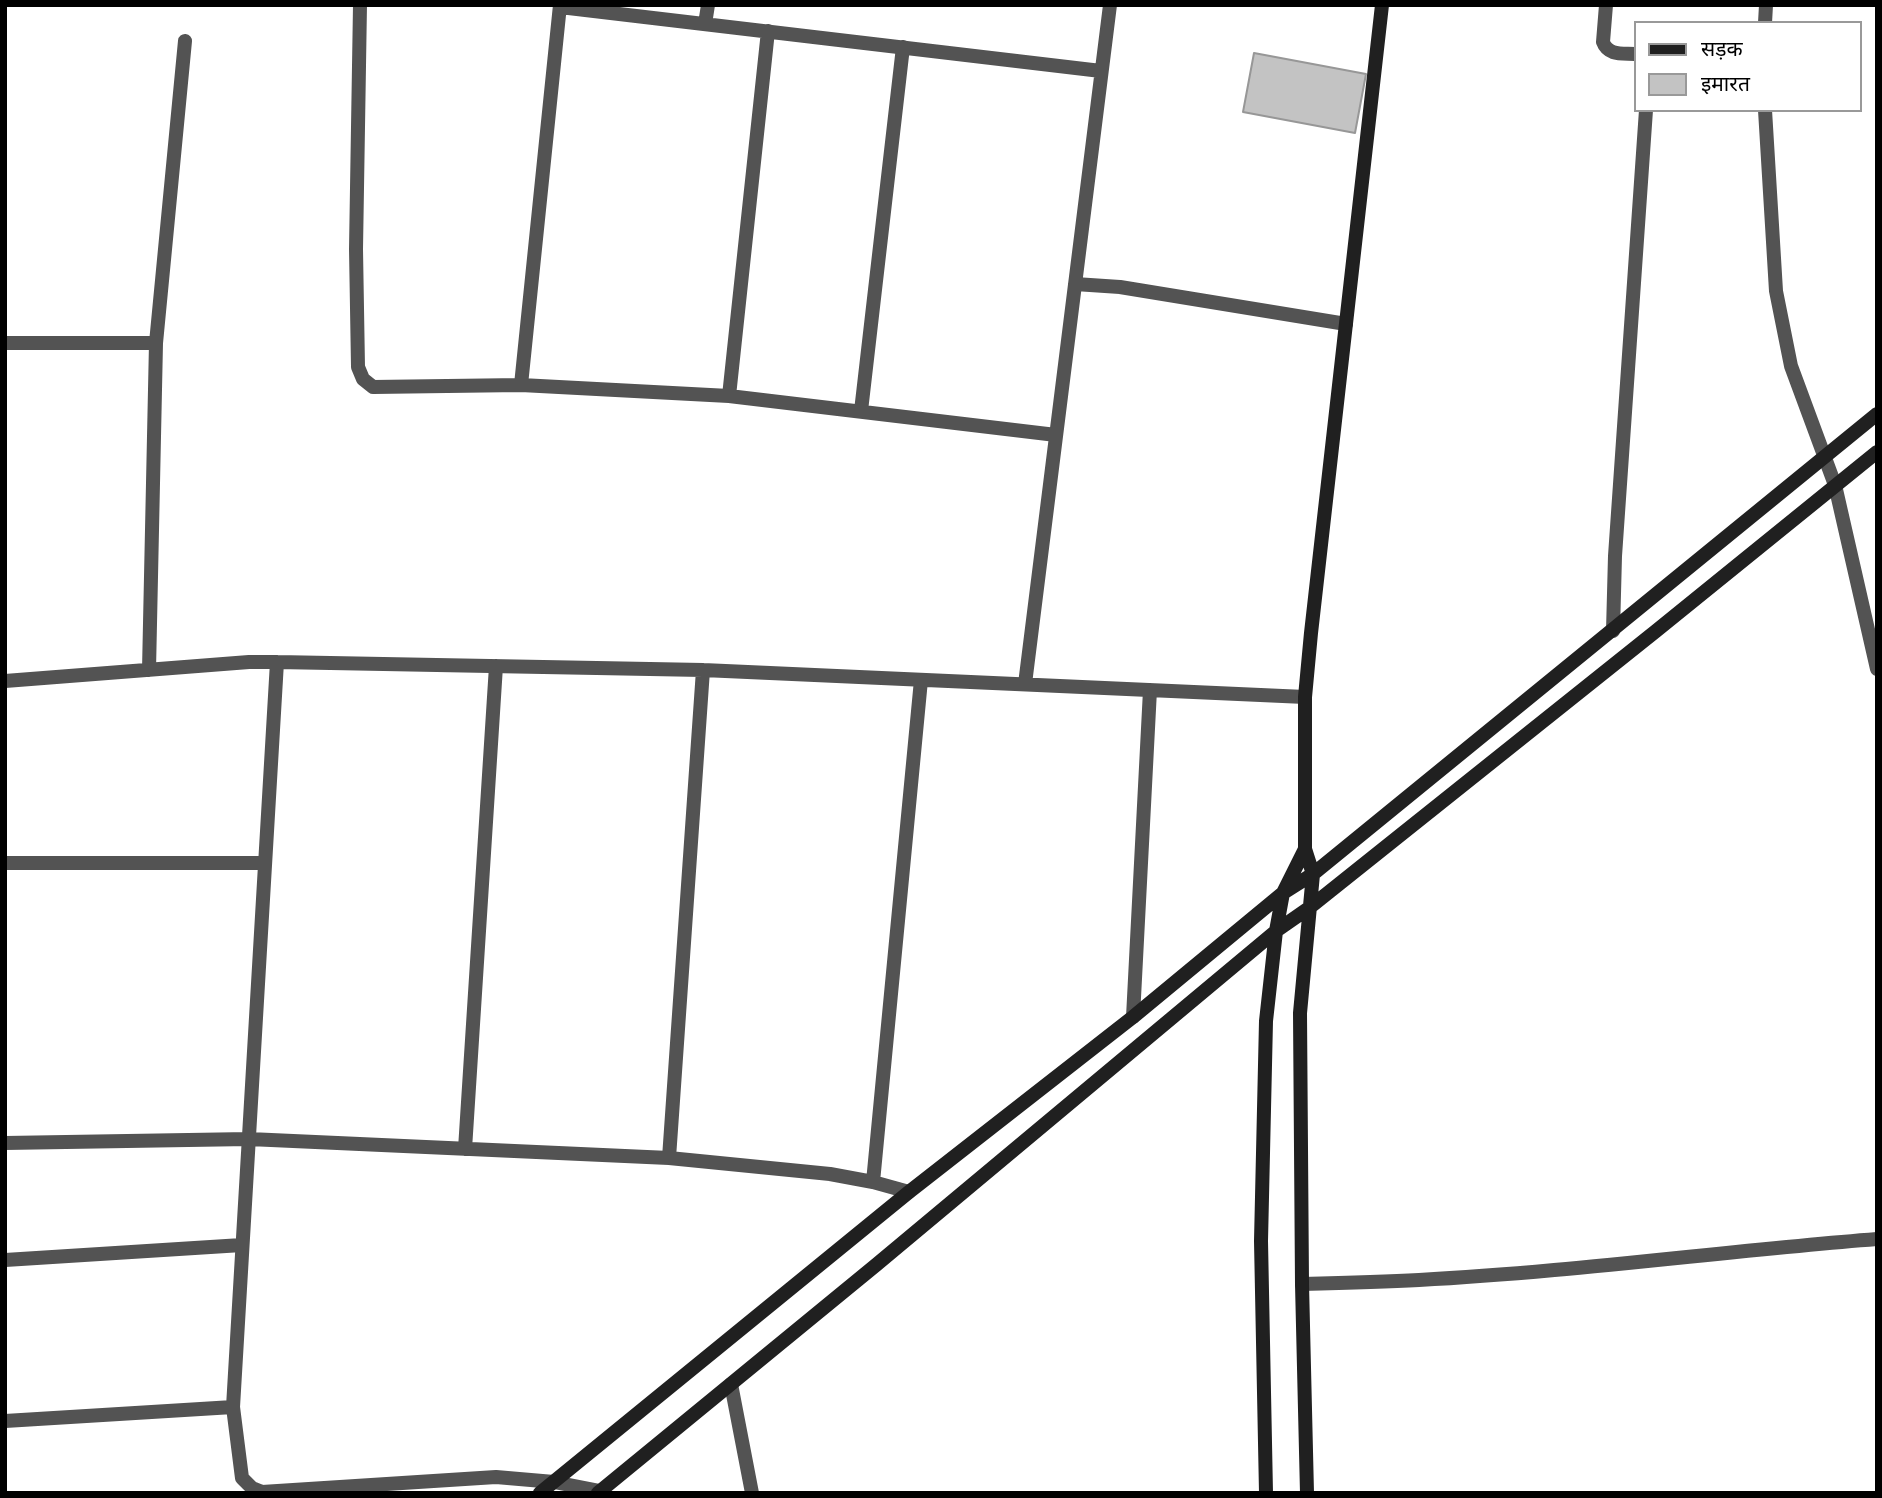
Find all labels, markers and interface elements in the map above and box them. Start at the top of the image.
legend [1633,21,1861,112]
text: सड़क [1701,34,1743,64]
text: इमारत [1701,69,1750,99]

